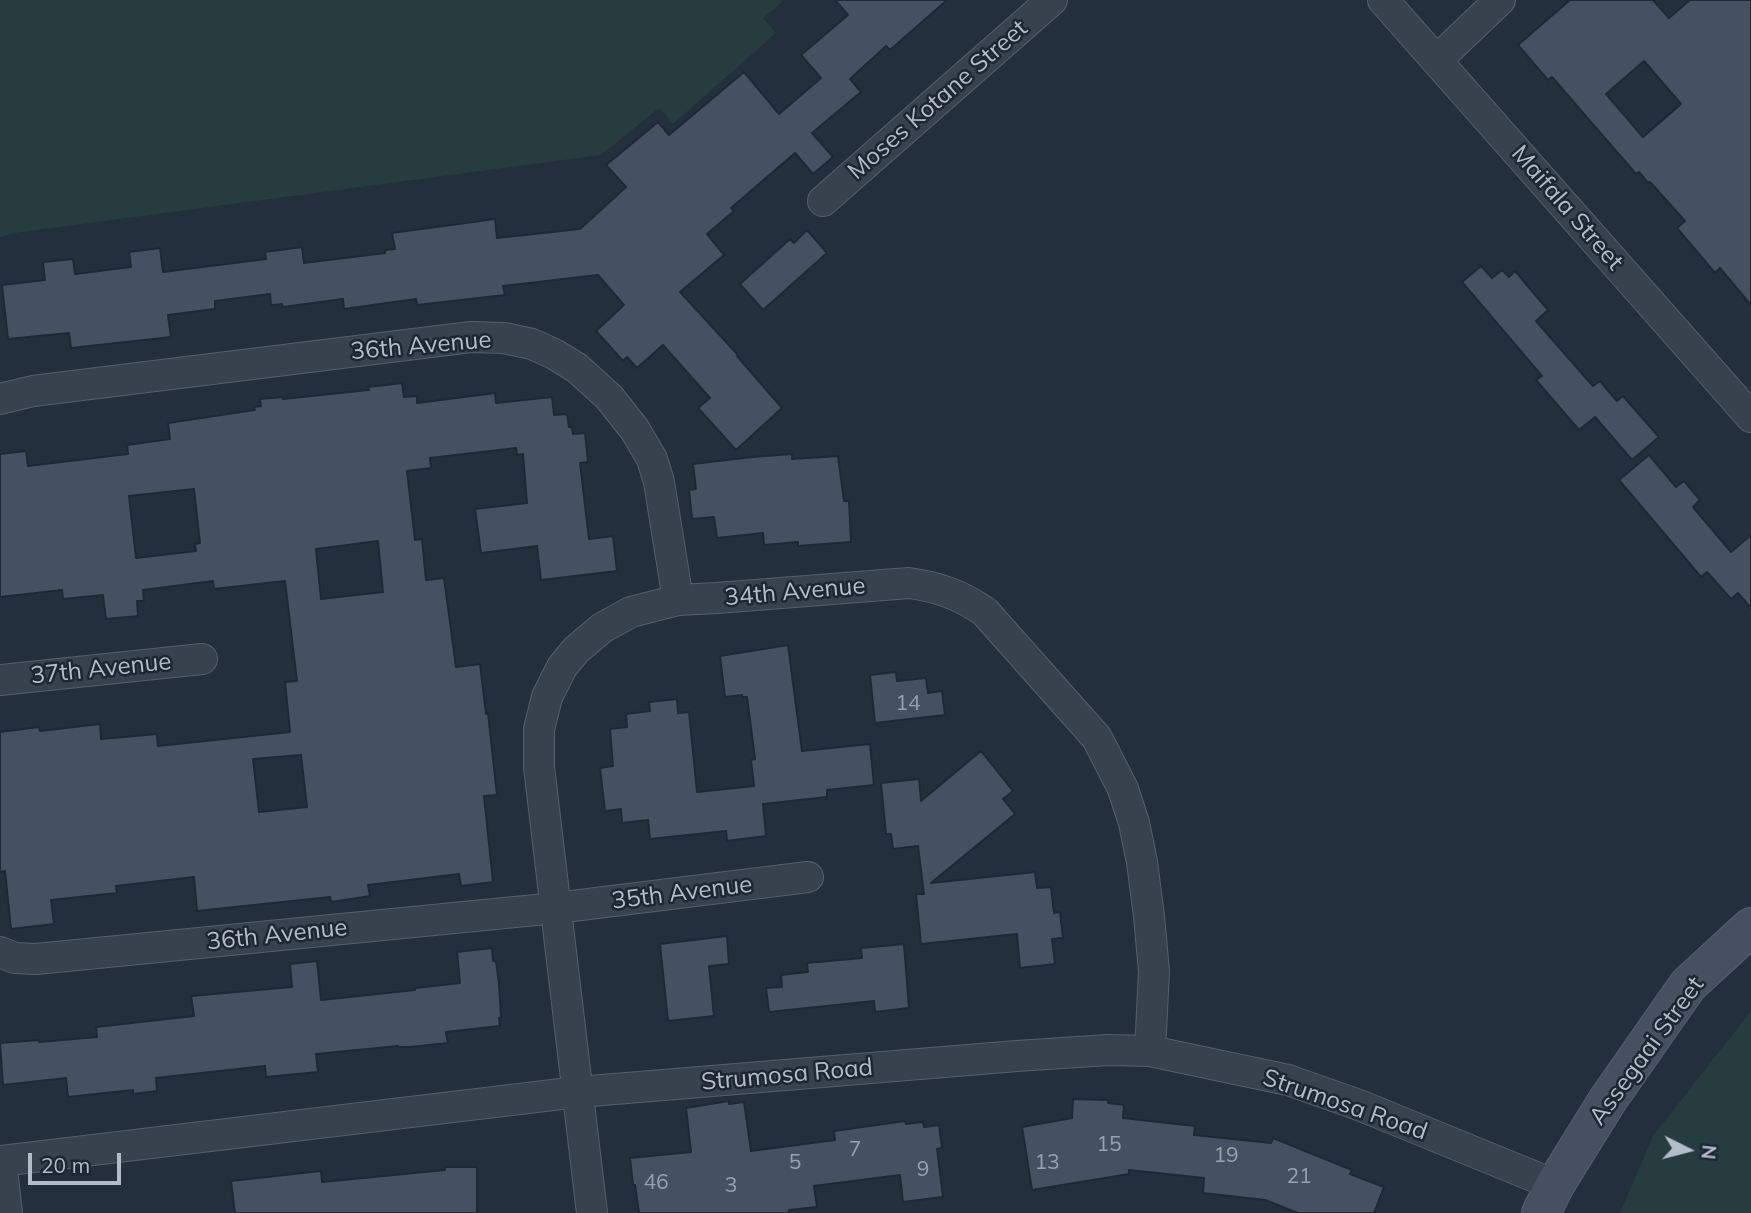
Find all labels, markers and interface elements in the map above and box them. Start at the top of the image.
street label: Moses Kotane Street [842,14,1034,186]
street label: Maifala Street [1505,140,1629,276]
street label: 36th Avenue [349,326,493,366]
street label: 34th Avenue [723,572,867,612]
street label: 37th Avenue [29,647,173,691]
house number: 14 [895,691,921,717]
street label: 35th Avenue [610,870,754,916]
street label: 36th Avenue [205,913,349,957]
street label: Assegaai Street [1584,971,1710,1131]
street label: Strumosa Road [700,1053,874,1097]
street label: Strumosa Road [1259,1063,1431,1147]
north arrow [1653,1115,1723,1185]
house number: 15 [1096,1132,1122,1158]
house number: 7 [849,1137,861,1163]
scale bar [32,1140,124,1184]
house number: 19 [1213,1143,1239,1169]
text: N [1696,1144,1722,1161]
house number: 5 [789,1150,801,1176]
house number: 13 [1034,1150,1060,1176]
text: 20 m [41,1152,90,1178]
house number: 9 [917,1157,929,1183]
house number: 21 [1286,1164,1312,1190]
house number: 46 [643,1170,669,1196]
house number: 3 [725,1173,737,1199]

